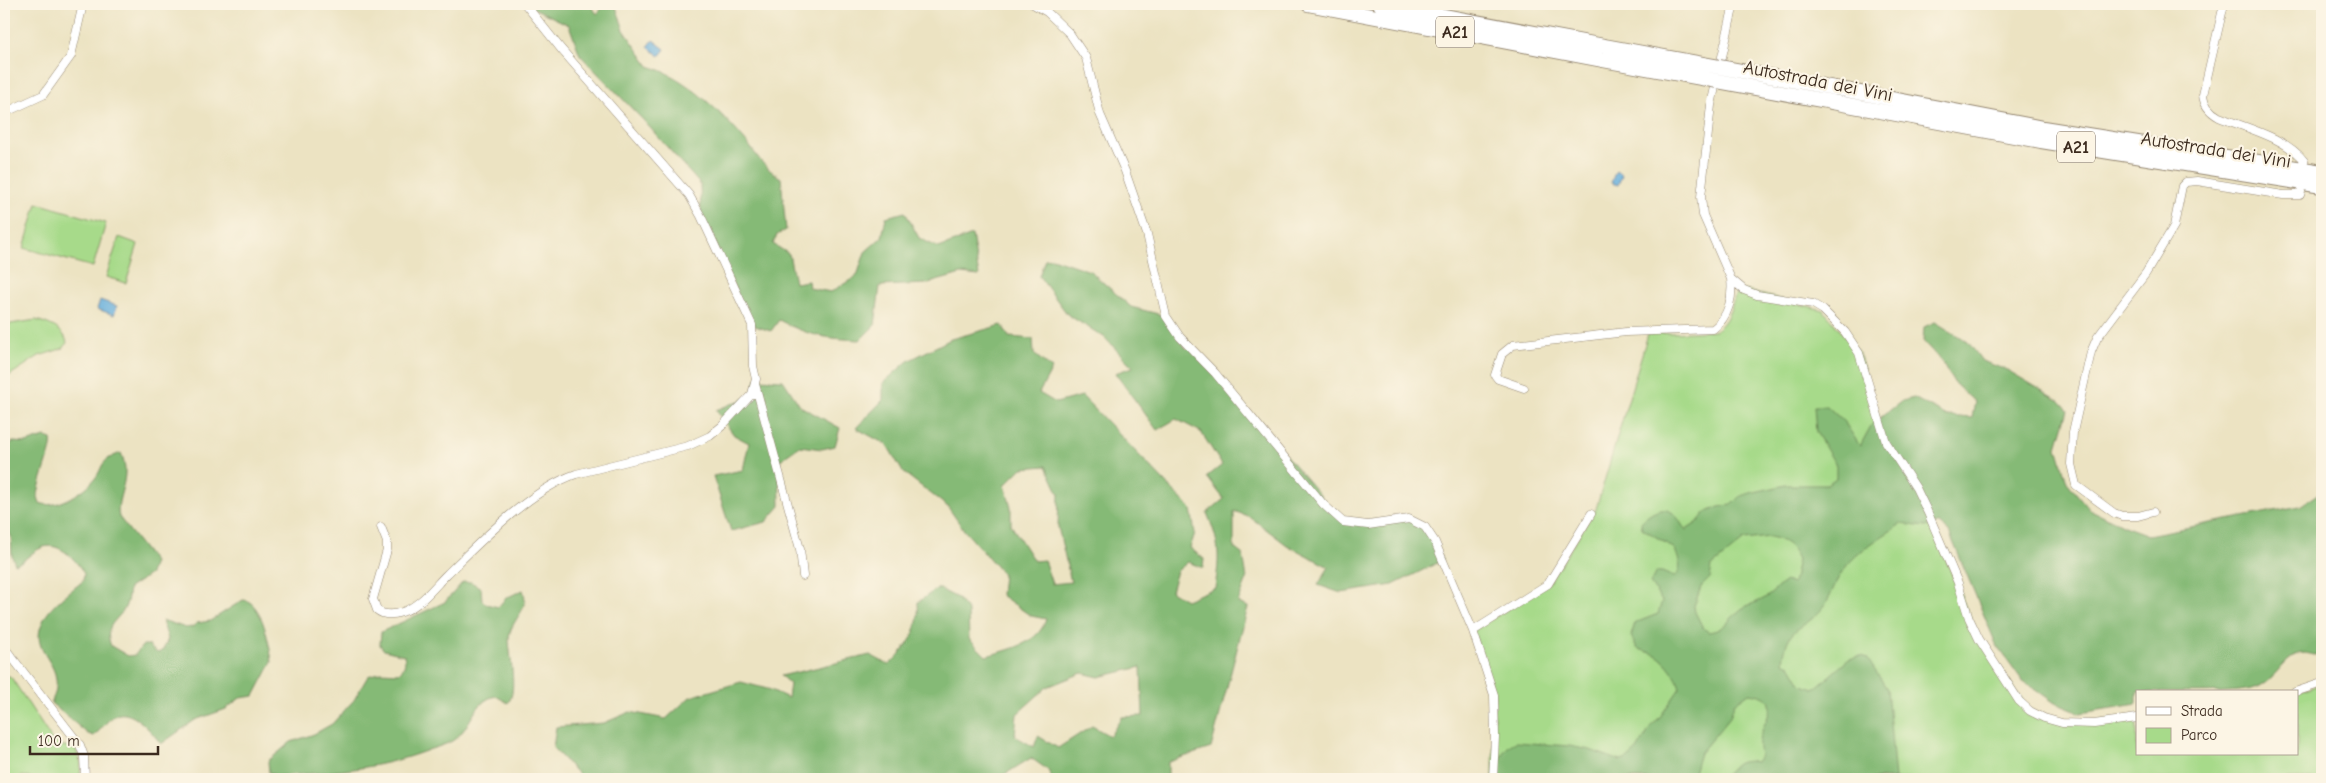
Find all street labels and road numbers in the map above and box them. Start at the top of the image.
road number: A21 [1436,16,1474,48]
street label: Autostrada dei Vini [1741,56,1895,106]
street label: Autostrada dei Vini [2139,127,2293,173]
road number: A21 [2057,132,2095,162]

